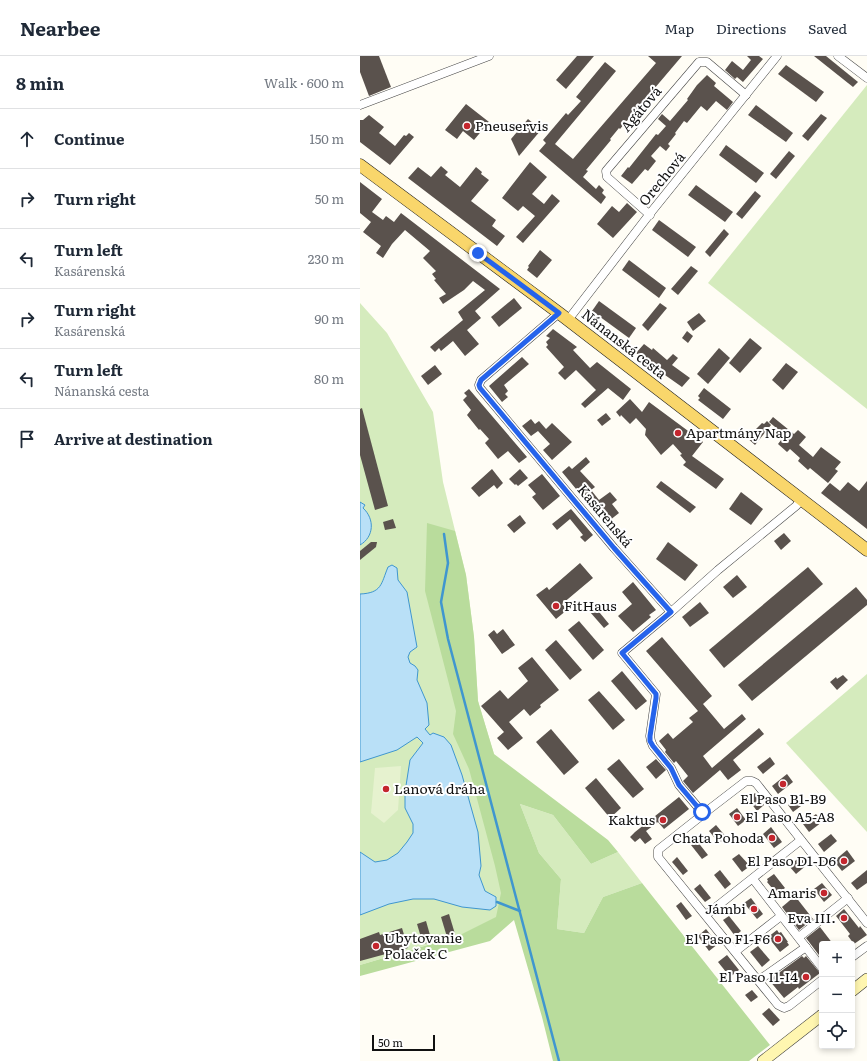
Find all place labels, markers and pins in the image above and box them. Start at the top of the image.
place label: Pneuservis [475,115,548,135]
marker: Pneuservis [462,121,472,131]
place label: Apartmány Nap [686,422,791,442]
marker: Apartmány Nap [673,428,683,438]
place label: FitHaus [564,595,617,615]
marker: FitHaus [551,601,561,611]
place label: Lanová dráha [394,778,486,798]
marker: El Paso B1-B9 [778,779,788,789]
marker: Lanová dráha [381,784,391,794]
place label: El Paso B1-B9 [740,788,826,808]
place label: El Paso A5-A8 [745,806,835,826]
place label: Kaktus [608,809,655,829]
marker: El Paso A5-A8 [732,812,742,822]
marker: Kaktus [658,815,668,825]
place label: Chata Pohoda [672,827,764,847]
marker: Chata Pohoda [767,833,777,843]
place label: El Paso D1-D6 [747,850,836,870]
marker: El Paso D1-D6 [839,856,849,866]
place label: Amaris [767,882,816,902]
marker: Amaris [819,888,829,898]
place label: Jámbi [705,898,746,918]
marker: Jámbi [749,904,759,914]
place label: Eva III. [787,907,836,927]
marker: Eva III. [839,913,849,923]
place label: Ubytovanie Polaček C [384,927,462,963]
place label: El Paso F1-F6 [685,928,770,948]
marker: El Paso F1-F6 [773,934,783,944]
marker: Ubytovanie Polaček C [371,941,381,951]
place label: El Paso I1-I4 [719,966,798,986]
marker: El Paso I1-I4 [801,972,811,982]

